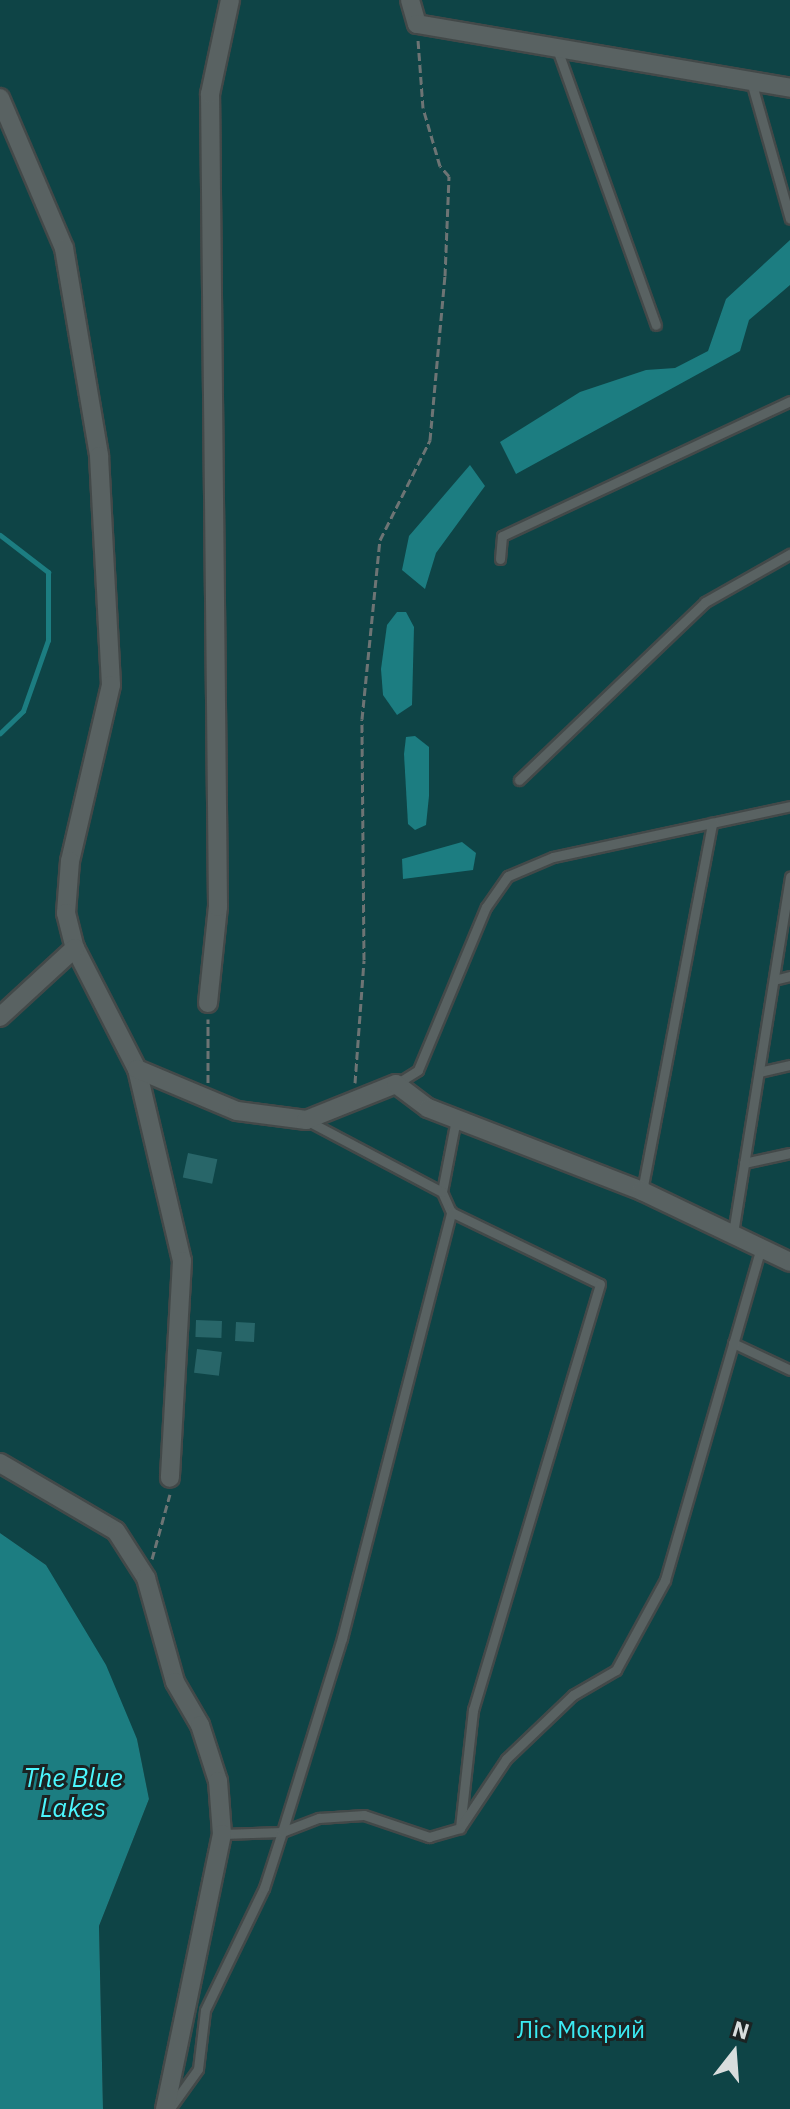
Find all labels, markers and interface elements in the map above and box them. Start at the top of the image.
water label: The Blue Lakes [23,1762,123,1824]
north arrow [694,2013,774,2093]
text: N [729,2013,753,2046]
park label: Ліс Мокрий [517,2016,645,2044]

